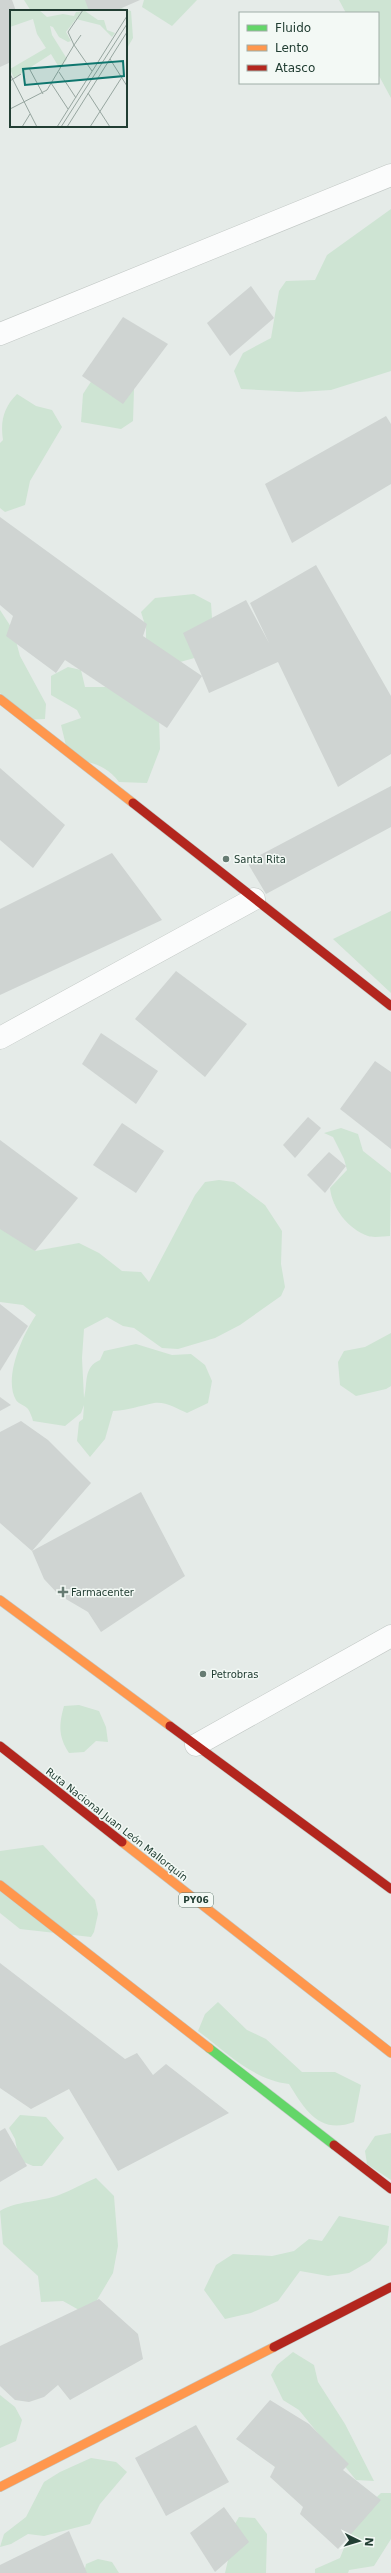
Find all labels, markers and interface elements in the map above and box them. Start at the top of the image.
inset map [10,10,127,127]
legend [239,12,379,84]
text: Fluido [275,21,311,35]
text: Lento [275,41,309,55]
text: Atasco [275,61,315,75]
marker: Santa Rita [221,854,231,864]
place label: Santa Rita [234,854,286,865]
marker: Farmacenter [58,1587,68,1597]
place label: Farmacenter [71,1587,135,1598]
marker: Petrobras [198,1669,208,1679]
place label: Petrobras [211,1669,259,1680]
street label: Ruta Nacional Juan León Mallorquín [44,1766,190,1883]
road number: PY06 [179,1893,213,1907]
north arrow [339,2521,379,2561]
text: N [362,2537,375,2547]

